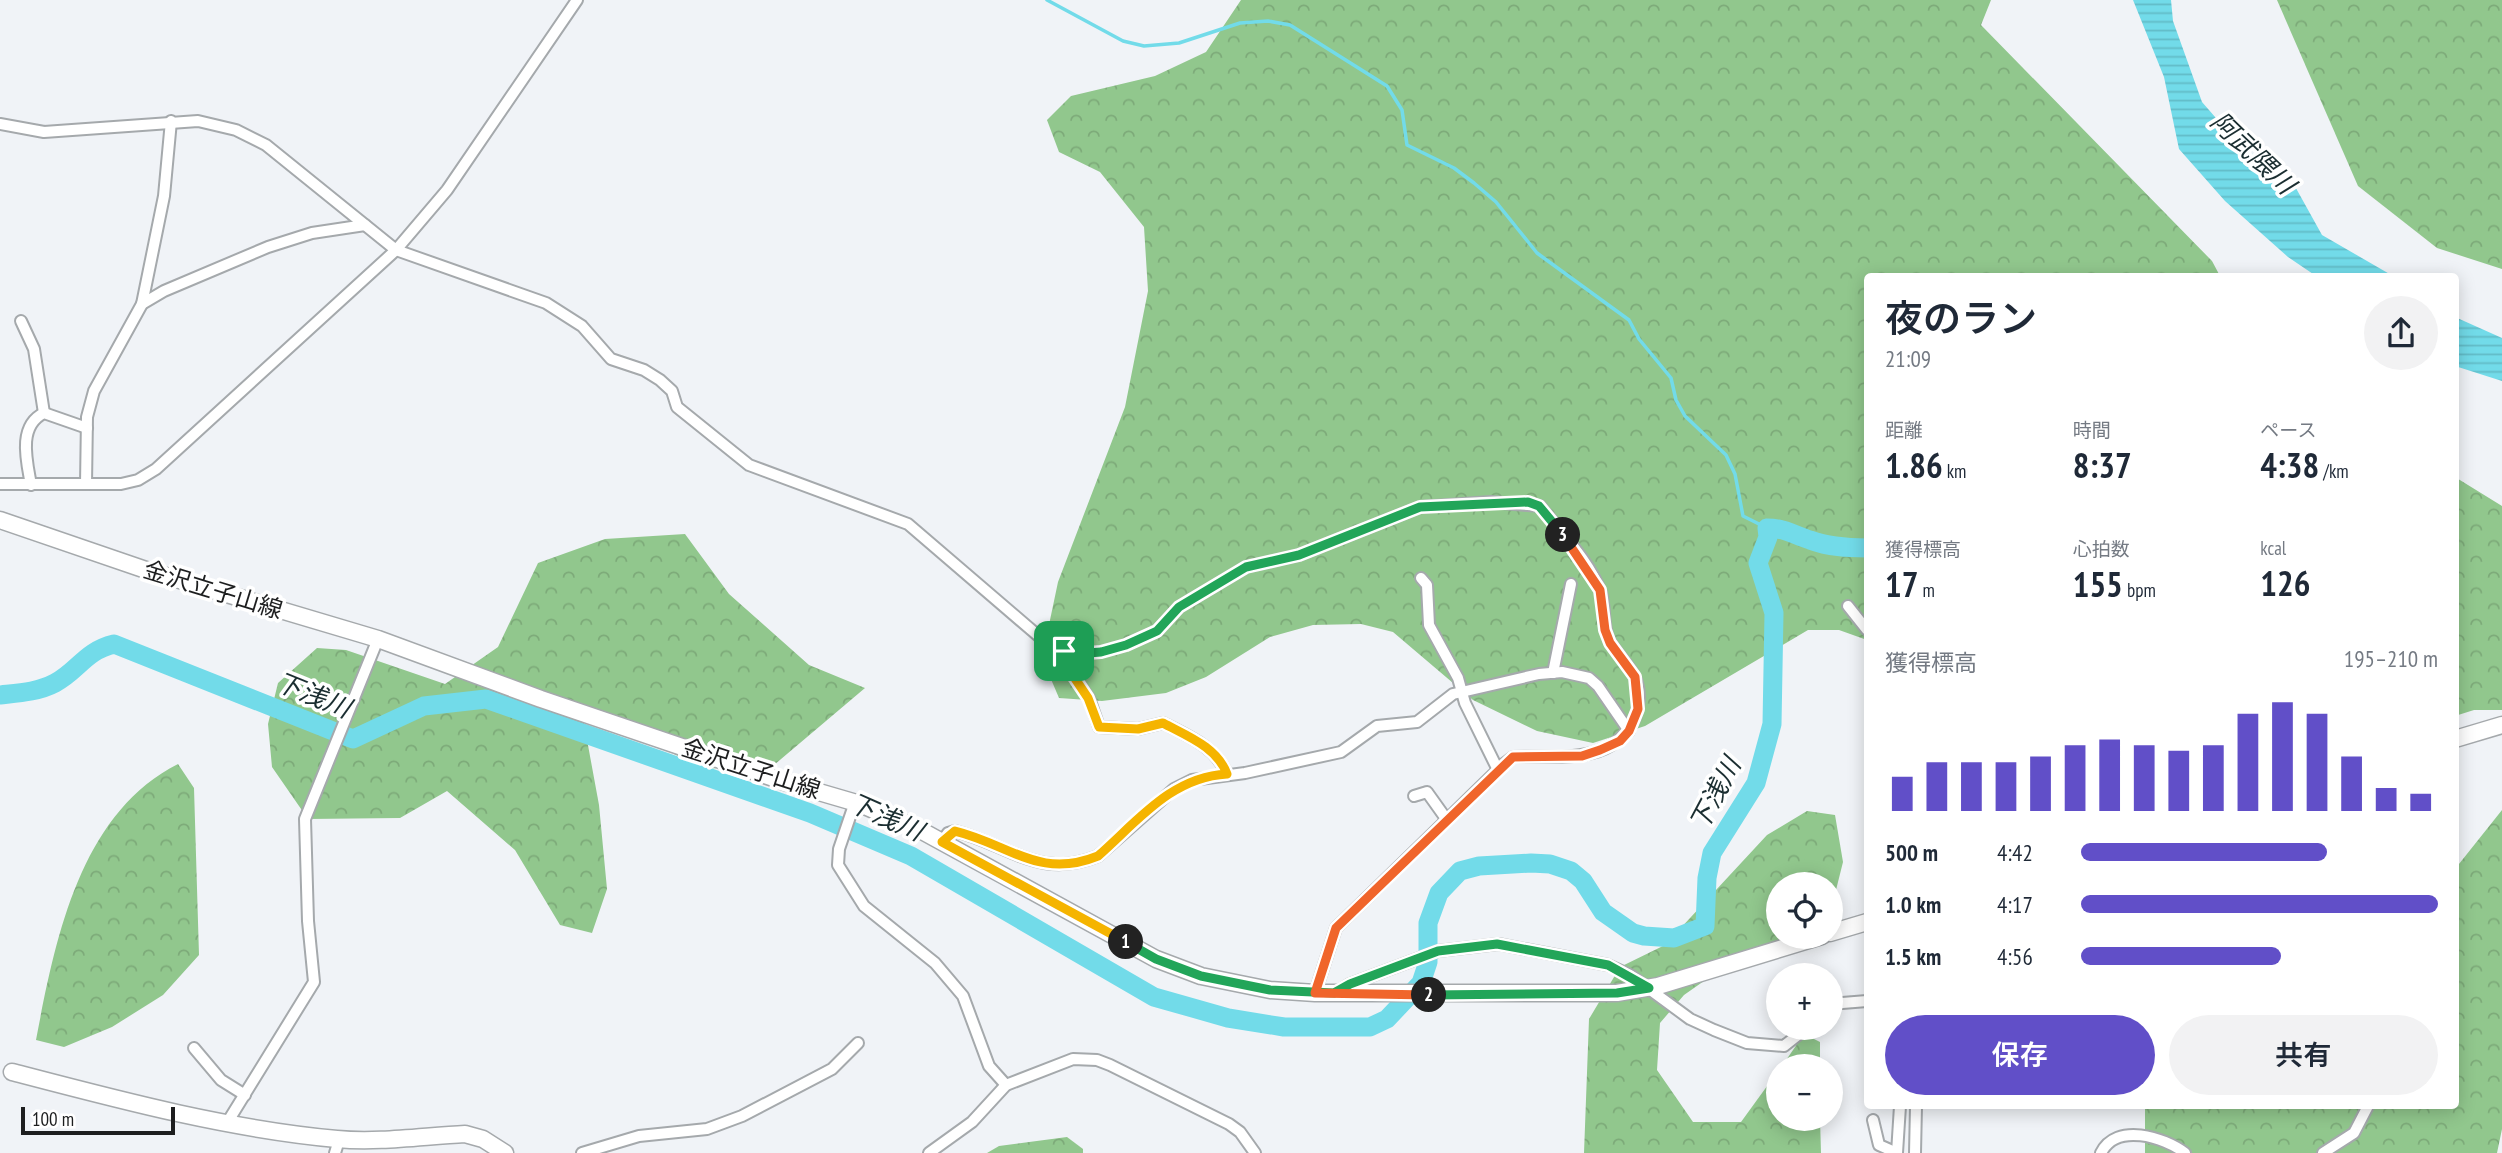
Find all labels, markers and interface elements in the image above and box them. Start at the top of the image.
water label: 阿武隈川 [2204,105,2304,203]
text: 夜のラン [1885,293,2037,342]
button: share [2364,296,2438,370]
text: 21:09 [1885,344,1931,373]
text: 距離 [1885,418,1923,442]
text: 時間 [2073,418,2111,442]
text: ペース [2260,418,2316,442]
text: 1.86 [1885,442,1943,488]
text: 8:37 [2073,442,2132,488]
text: 4:38 [2260,442,2319,488]
text: km [1943,459,1966,483]
text: /km [2319,459,2349,483]
pin: 3 [1546,518,1580,552]
text: 3 [1558,522,1567,546]
text: kcal [2260,536,2286,560]
text: 獲得標高 [1885,537,1961,561]
text: 心拍数 [2073,537,2130,561]
street label: 金沢立子山線 [140,554,287,625]
text: 126 [2260,560,2311,606]
text: 17 [1885,561,1918,607]
text: 155 [2073,561,2123,607]
text: m [1918,578,1935,602]
text: bpm [2123,578,2156,602]
pin [1034,621,1094,681]
icon: arrive [1045,632,1083,670]
text: 195–210 m [2344,644,2438,673]
text: 獲得標高 [1885,648,1977,677]
water label: 下浅川 [271,665,358,726]
street label: 金沢立子山線 [678,732,824,806]
water label: 下浅川 [1682,749,1749,836]
water label: 下浅川 [844,786,931,849]
text: 500 m [1885,838,1938,867]
text: 4:42 [1997,838,2033,867]
map controls [1766,872,1843,1131]
button: locate [1766,872,1843,949]
text: 1.0 km [1885,890,1941,919]
text: 4:17 [1997,890,2033,919]
pin: 1 [1108,925,1144,960]
text: 1 [1121,929,1130,953]
text: 1.5 km [1885,942,1941,971]
text: 4:56 [1997,942,2033,971]
button: + [1766,963,1843,1040]
pin: 2 [1412,978,1446,1012]
text: 2 [1424,982,1433,1006]
button: 保存 [1885,1015,2155,1095]
button: 共有 [2169,1015,2438,1095]
button: − [1766,1054,1843,1131]
scale bar [21,1104,175,1136]
text: 100 m [32,1107,74,1131]

